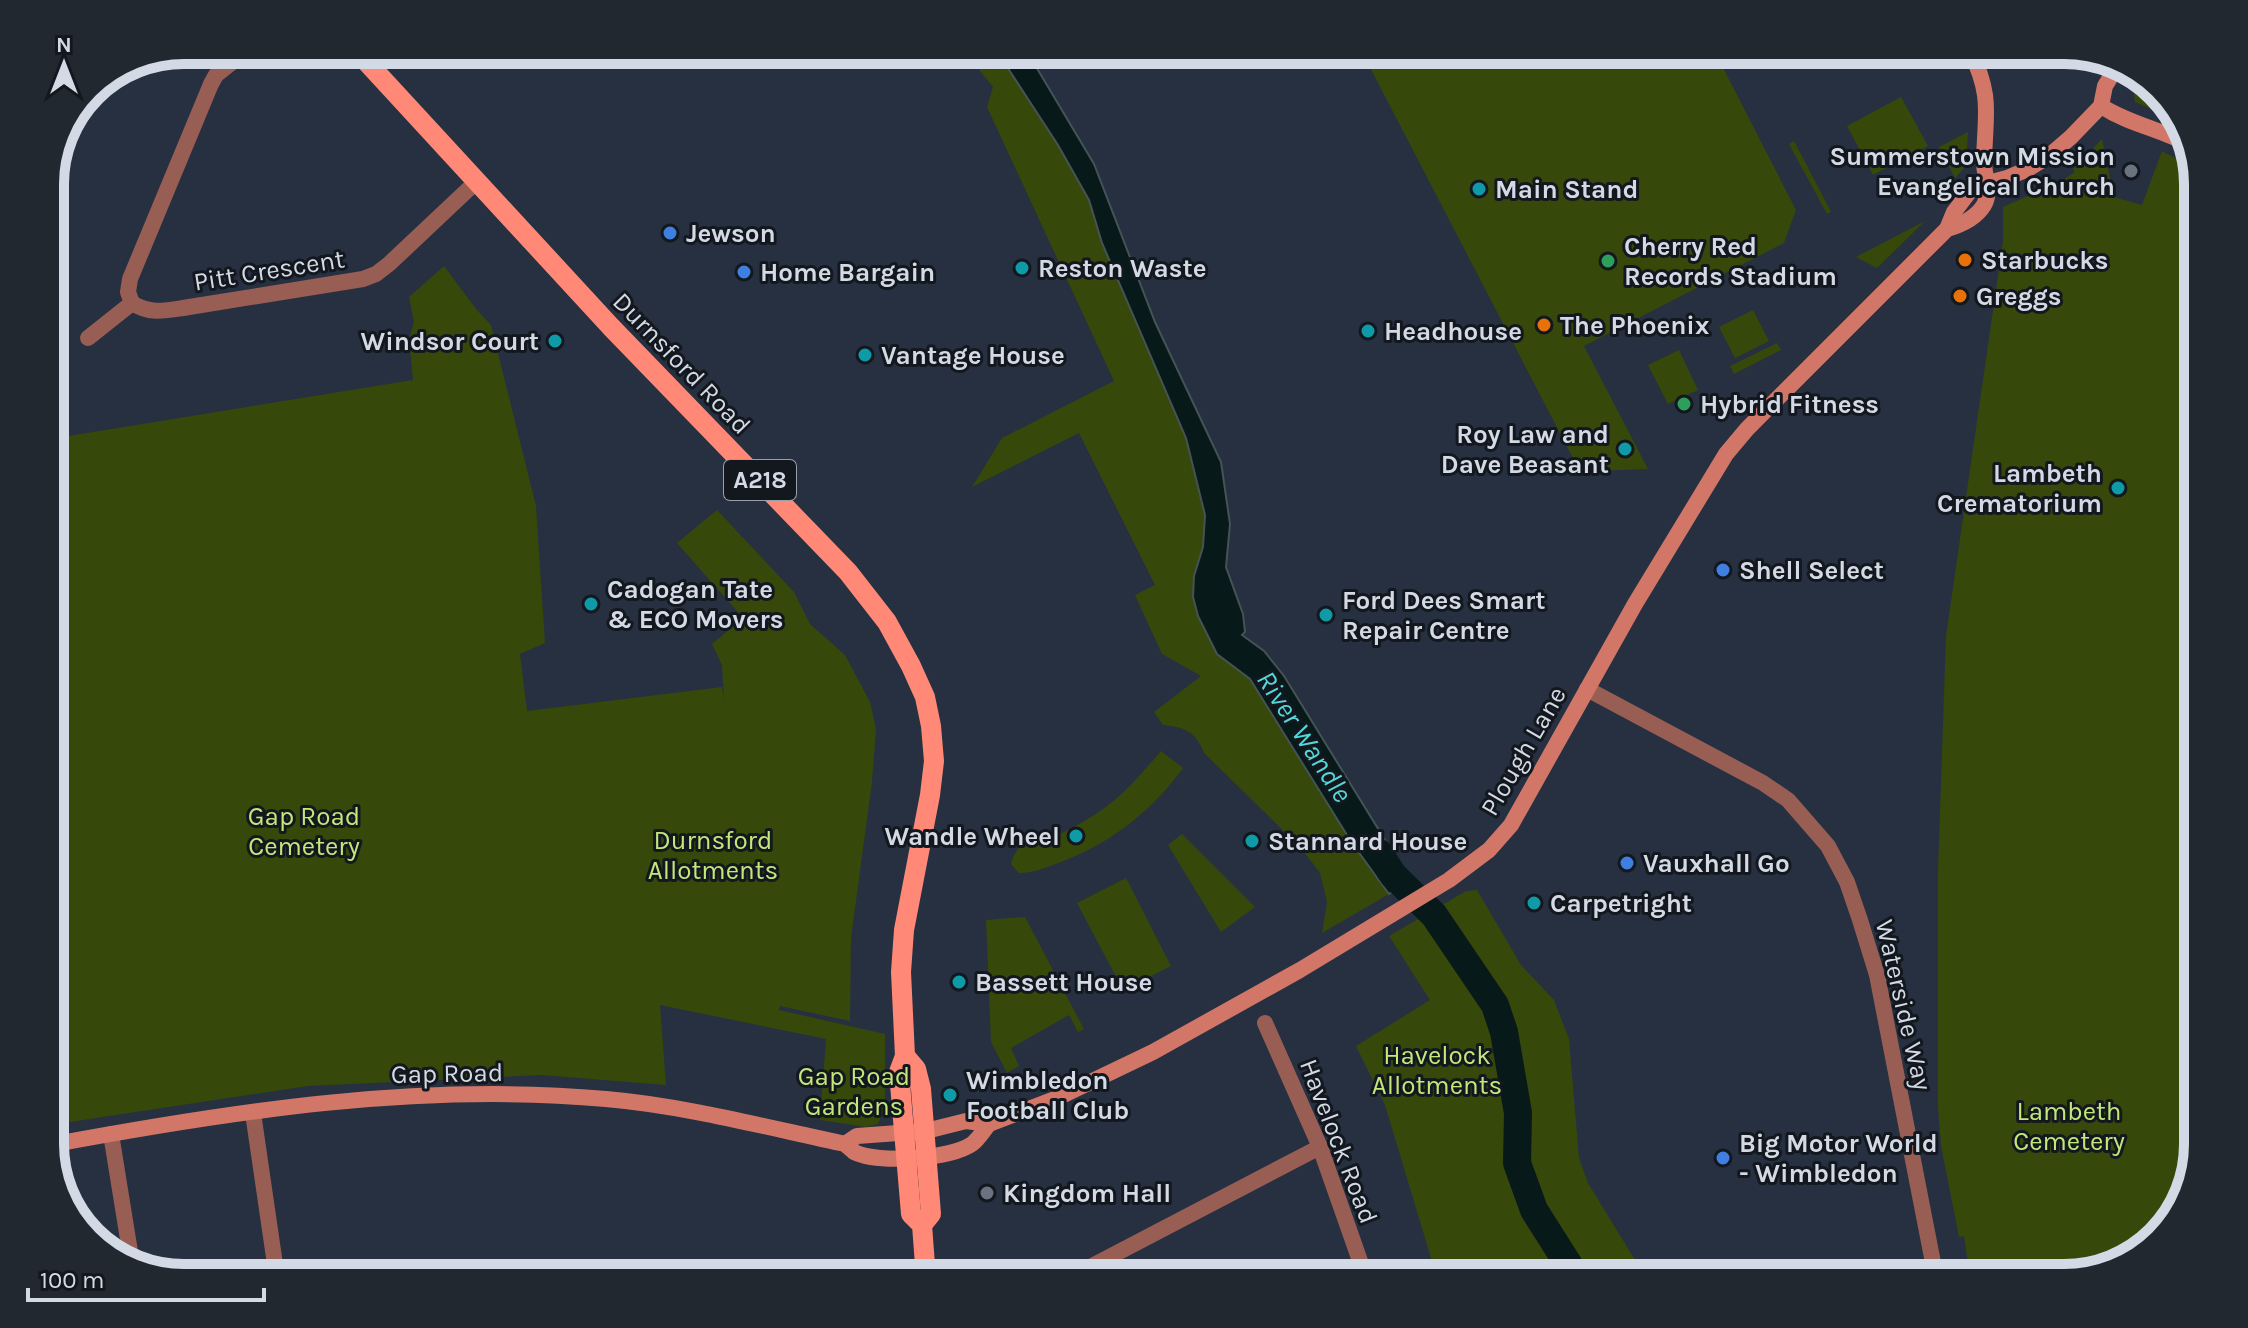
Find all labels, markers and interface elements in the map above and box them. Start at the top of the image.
north arrow [24,24,104,104]
text: N [56,32,72,58]
place label: Summerstown Mission Evangelical Church [1829,141,2115,202]
marker: Summerstown Mission Evangelical Church [2122,162,2140,180]
place label: Main Stand [1495,174,1638,205]
marker: Main Stand [1470,180,1488,198]
place label: Jewson [686,218,776,249]
marker: Jewson [661,224,679,242]
place label: Cherry Red Records Stadium [1624,231,1837,292]
street label: Pitt Crescent [191,243,347,298]
place label: Starbucks [1981,245,2108,276]
marker: Starbucks [1956,251,1974,269]
marker: Cherry Red Records Stadium [1599,252,1617,270]
place label: Reston Waste [1038,253,1207,284]
place label: Home Bargain [760,257,935,288]
marker: Reston Waste [1013,259,1031,277]
marker: Home Bargain [735,263,753,281]
place label: Greggs [1976,281,2062,312]
street label: Durnsford Road [606,286,757,441]
marker: Greggs [1951,287,1969,305]
place label: The Phoenix [1560,310,1709,341]
place label: Headhouse [1384,316,1522,347]
marker: The Phoenix [1535,316,1553,334]
marker: Headhouse [1359,322,1377,340]
place label: Windsor Court [361,326,539,357]
marker: Windsor Court [546,332,564,350]
place label: Vantage House [881,340,1065,371]
marker: Vantage House [856,346,874,364]
place label: Hybrid Fitness [1700,389,1879,420]
marker: Hybrid Fitness [1675,395,1693,413]
place label: Roy Law and Dave Beasant [1441,419,1609,480]
marker: Roy Law and Dave Beasant [1616,440,1634,458]
place label: Lambeth Crematorium [1937,458,2102,519]
road number: A218 [724,460,796,500]
marker: Lambeth Crematorium [2109,479,2127,497]
place label: Shell Select [1739,555,1884,586]
marker: Shell Select [1714,561,1732,579]
place label: Cadogan Tate & ECO Movers [607,574,783,635]
place label: Ford Dees Smart Repair Centre [1342,585,1545,646]
marker: Cadogan Tate & ECO Movers [582,595,600,613]
marker: Ford Dees Smart Repair Centre [1317,606,1335,624]
water label: River Wandle [1250,664,1359,808]
street label: Plough Lane [1474,681,1573,821]
park label: Gap Road Cemetery [248,801,360,862]
place label: Wandle Wheel [885,821,1060,852]
park label: Durnsford Allotments [648,825,778,886]
place label: Stannard House [1268,826,1467,857]
marker: Wandle Wheel [1067,827,1085,845]
marker: Stannard House [1243,832,1261,850]
place label: Vauxhall Go [1643,848,1790,879]
marker: Vauxhall Go [1618,854,1636,872]
place label: Carpetright [1550,888,1692,919]
marker: Carpetright [1525,894,1543,912]
street label: Waterside Way [1869,917,1938,1094]
place label: Bassett House [975,967,1152,998]
marker: Bassett House [950,973,968,991]
park label: Havelock Allotments [1372,1040,1502,1101]
street label: Havelock Road [1293,1055,1384,1228]
street label: Gap Road [391,1057,503,1090]
park label: Gap Road Gardens [798,1061,910,1122]
place label: Wimbledon Football Club [966,1065,1129,1126]
marker: Wimbledon Football Club [941,1086,959,1104]
park label: Lambeth Cemetery [2013,1096,2125,1157]
place label: Big Motor World - Wimbledon [1739,1128,1938,1189]
marker: Big Motor World - Wimbledon [1714,1149,1732,1167]
place label: Kingdom Hall [1003,1178,1171,1209]
marker: Kingdom Hall [978,1184,996,1202]
scale bar [28,1252,264,1302]
text: 100 m [40,1266,105,1294]

